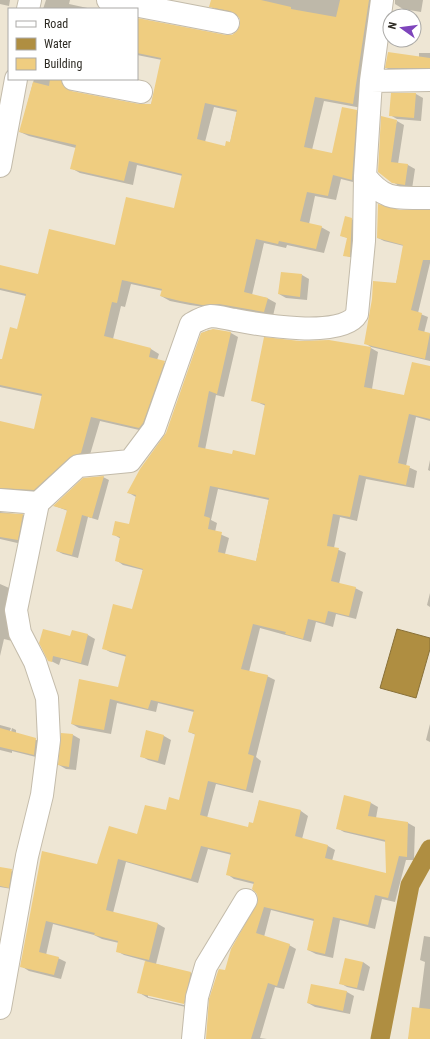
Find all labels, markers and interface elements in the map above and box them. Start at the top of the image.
legend [8,8,138,80]
north arrow [382,8,422,48]
text: Road [44,17,68,31]
text: N [386,21,400,31]
text: Water [44,37,72,51]
text: Building [44,57,82,71]

